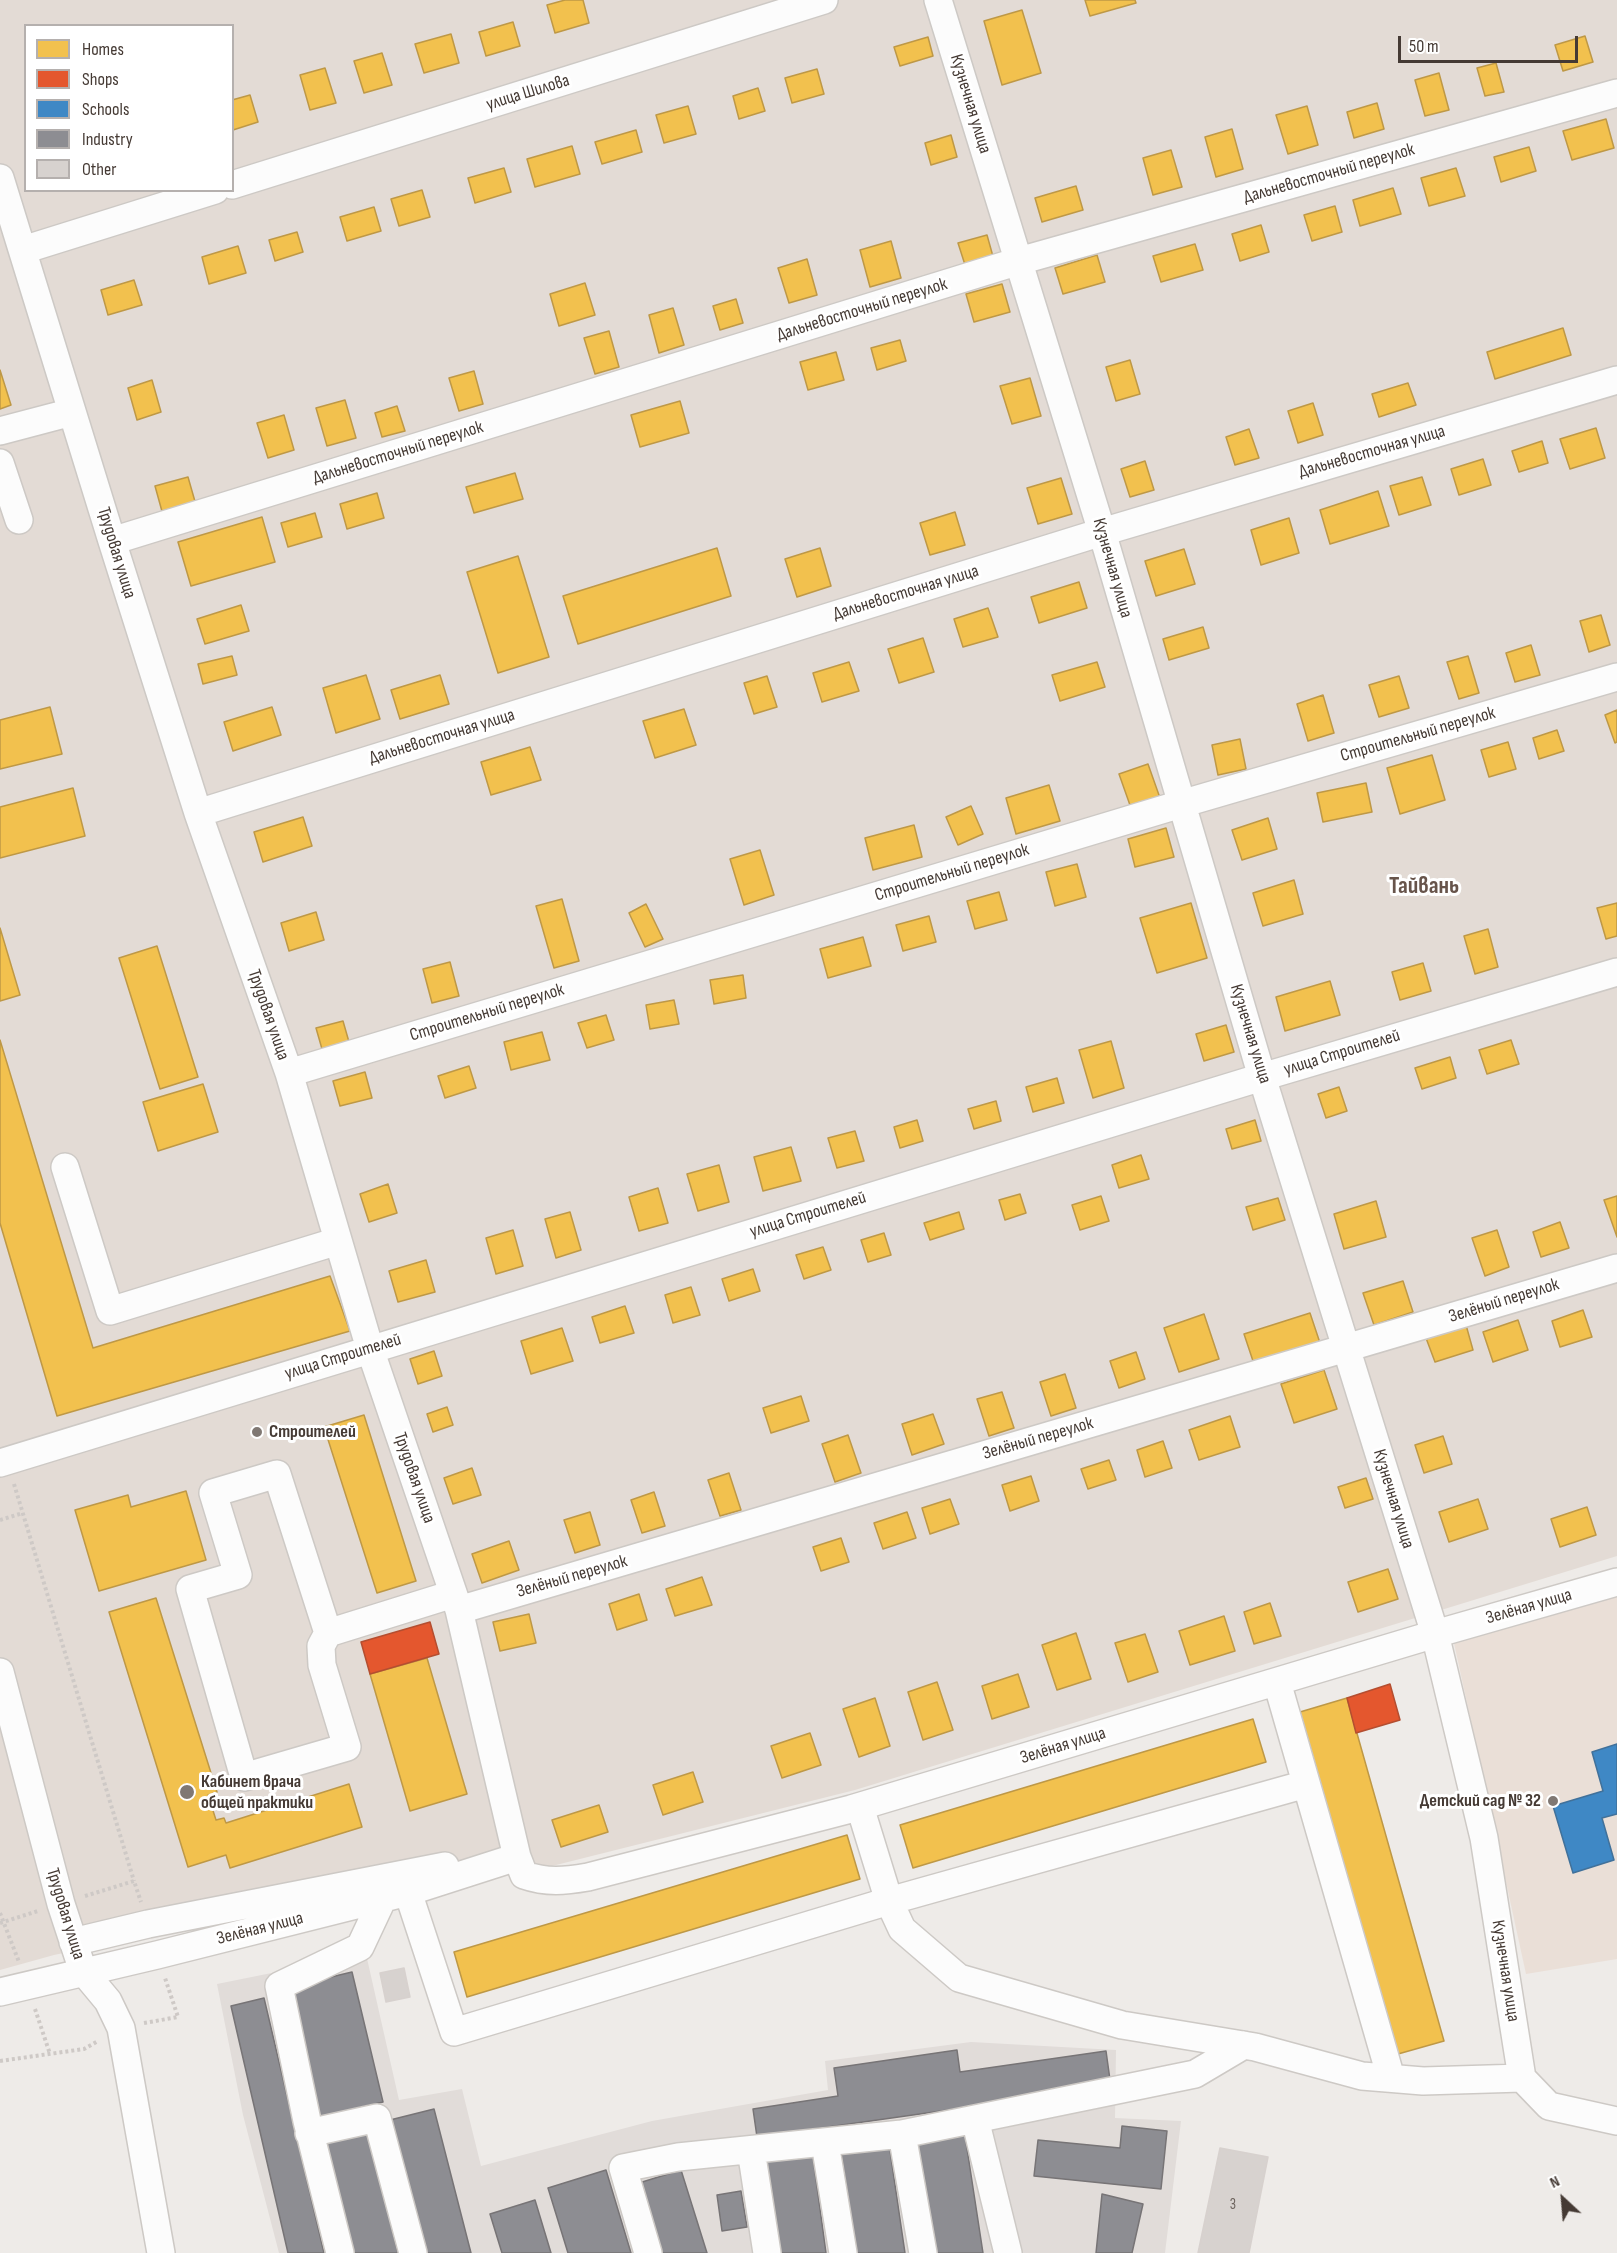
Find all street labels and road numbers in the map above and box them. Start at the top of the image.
street label: Кузнечная улица [945,52,995,156]
street label: улица Шилова [484,70,572,116]
street label: Дальневосточный переулок [1241,139,1417,209]
street label: Дальневосточный переулок [774,274,950,346]
street label: Дальневосточный переулок [310,417,486,489]
street label: Дальневосточная улица [1296,421,1448,483]
street label: Трудовая улица [92,505,140,601]
street label: Кузнечная улица [1087,516,1137,620]
street label: Дальневосточная улица [830,561,982,625]
street label: Строительный переулок [1338,703,1498,767]
street label: Дальневосточная улица [366,705,518,769]
street label: Строительный переулок [872,839,1032,907]
street label: Трудовая улица [242,967,294,1063]
street label: Строительный переулок [407,979,567,1047]
street label: Кузнечная улица [1225,982,1275,1086]
street label: улица Строителей [1281,1025,1403,1081]
street label: улица Строителей [747,1187,869,1243]
street label: Зелёный переулок [1446,1274,1562,1328]
street label: улица Строителей [282,1329,404,1385]
street label: Зелёный переулок [980,1413,1096,1465]
street label: Трудовая улица [388,1430,440,1526]
street label: Кузнечная улица [1368,1447,1418,1551]
street label: Зелёный переулок [514,1551,630,1603]
street label: Зелёная улица [1484,1584,1574,1630]
street label: Зелёная улица [1018,1723,1108,1769]
street label: Трудовая улица [41,1866,89,1962]
street label: Зелёная улица [215,1908,305,1950]
street label: Кузнечная улица [1486,1919,1524,2023]

